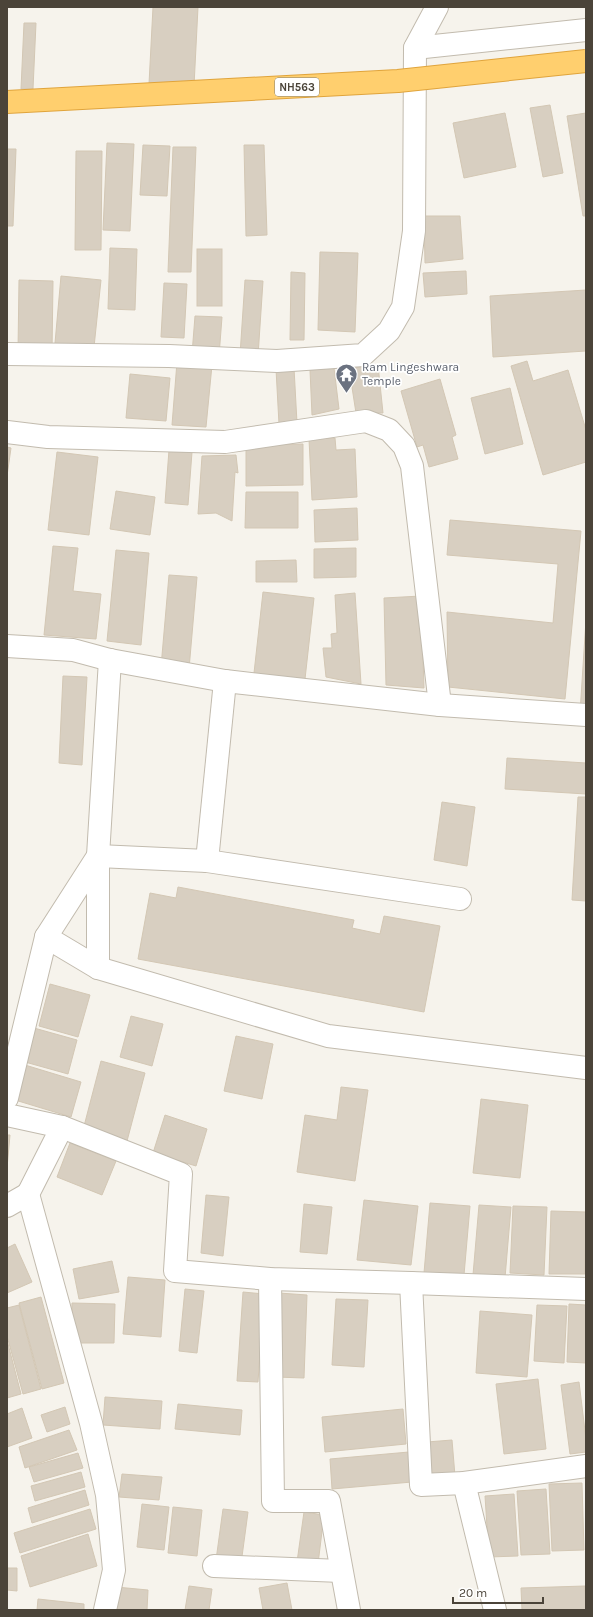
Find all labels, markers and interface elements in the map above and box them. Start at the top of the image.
road number: NH563 [275,78,319,96]
place label: Ram Lingeshwara Temple [362,360,459,388]
temple icon: Ram Lingeshwara Temple [334,361,360,394]
scale bar [453,1579,543,1605]
text: 20 m [459,1586,487,1600]

